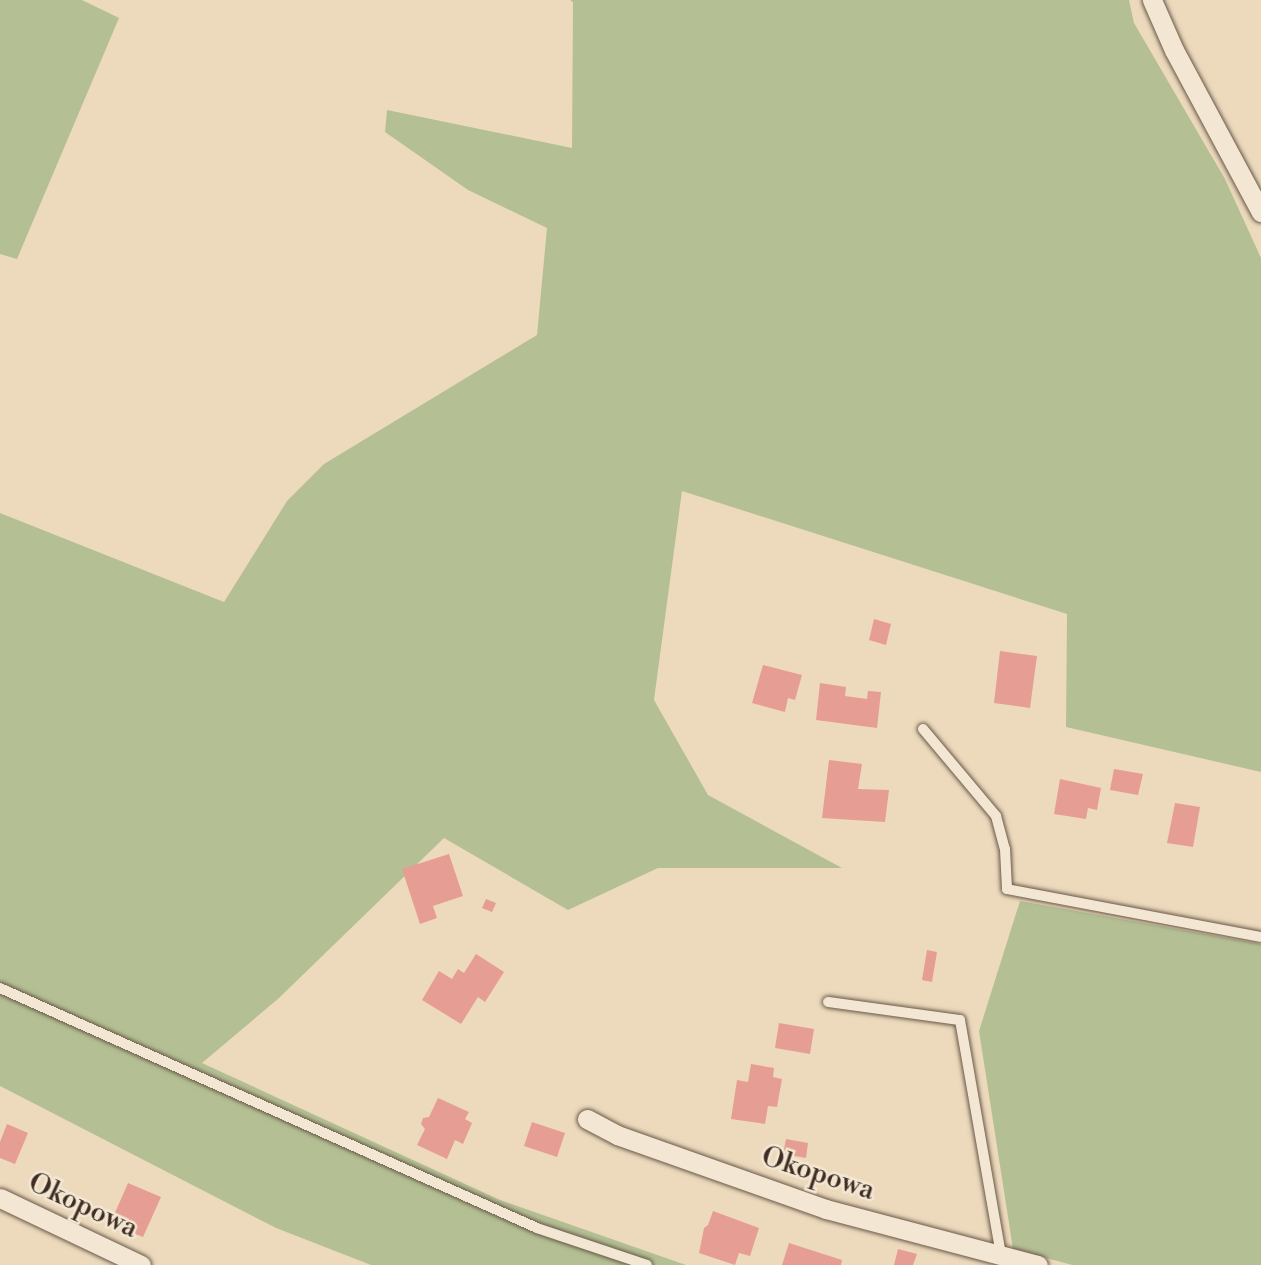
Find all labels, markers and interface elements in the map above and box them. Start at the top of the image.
street label: Okopowa [757,1140,879,1208]
street label: Okopowa [23,1166,143,1246]

